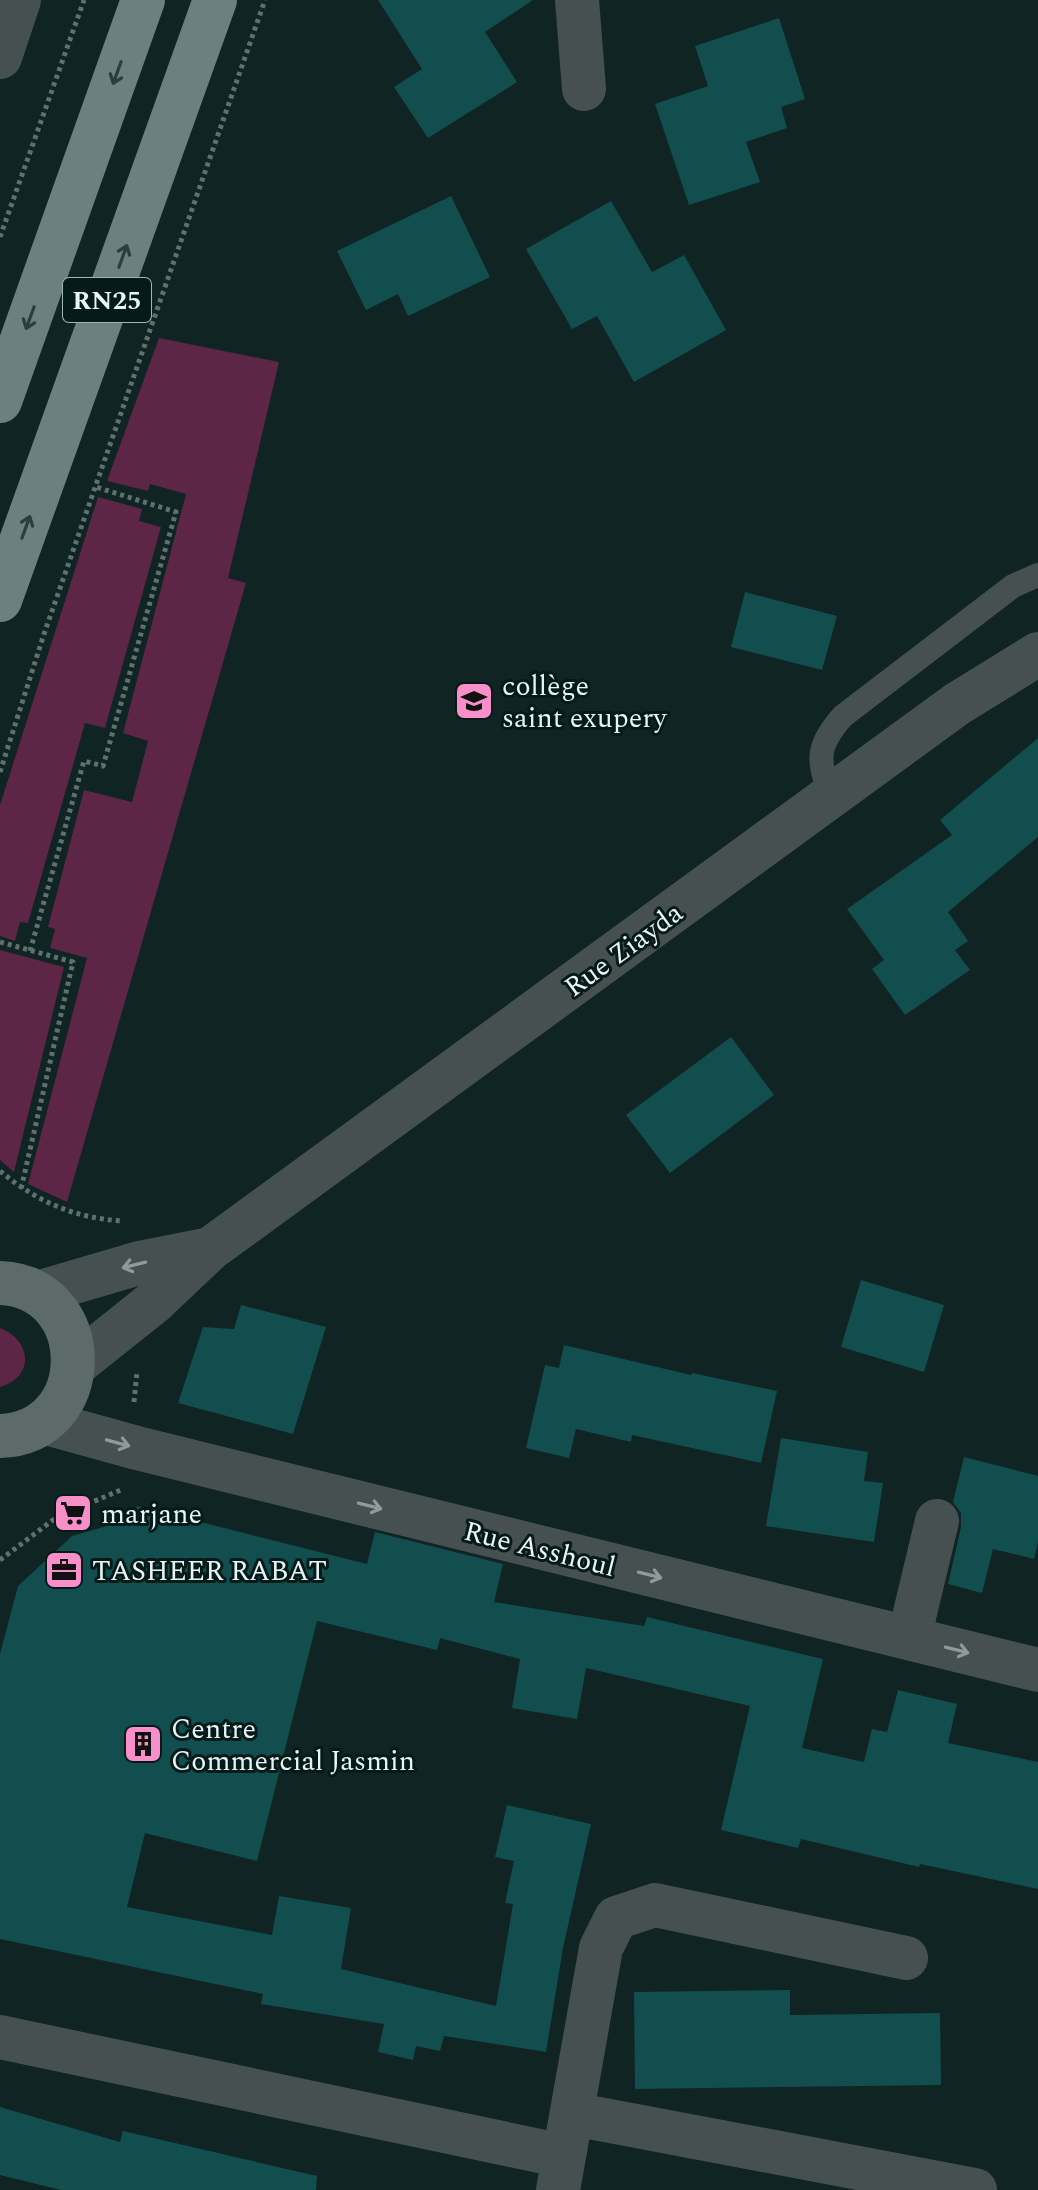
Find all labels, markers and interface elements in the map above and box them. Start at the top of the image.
one-way arrow [109,61,123,85]
one-way arrow [117,244,132,269]
road number: RN25 [63,278,151,322]
one-way arrow [21,305,36,330]
one-way arrow [20,515,35,540]
place label: collège saint exupery [502,665,668,740]
school or university icon: collège saint exupery [453,680,495,722]
street label: Rue Ziayda [555,892,693,1008]
one-way arrow [121,1258,147,1273]
one-way arrow [104,1436,130,1451]
supermarket icon: marjane [52,1492,94,1534]
place label: marjane [101,1493,202,1536]
one-way arrow [357,1499,382,1514]
street label: Rue Asshoul [459,1510,620,1589]
office icon: TASHEER RABAT [43,1549,85,1591]
place label: TASHEER RABAT [92,1550,327,1593]
one-way arrow [636,1568,662,1583]
one-way arrow [943,1643,969,1658]
place label: Centre Commercial Jasmin [171,1708,415,1783]
building icon: Centre Commercial Jasmin [122,1723,164,1765]

